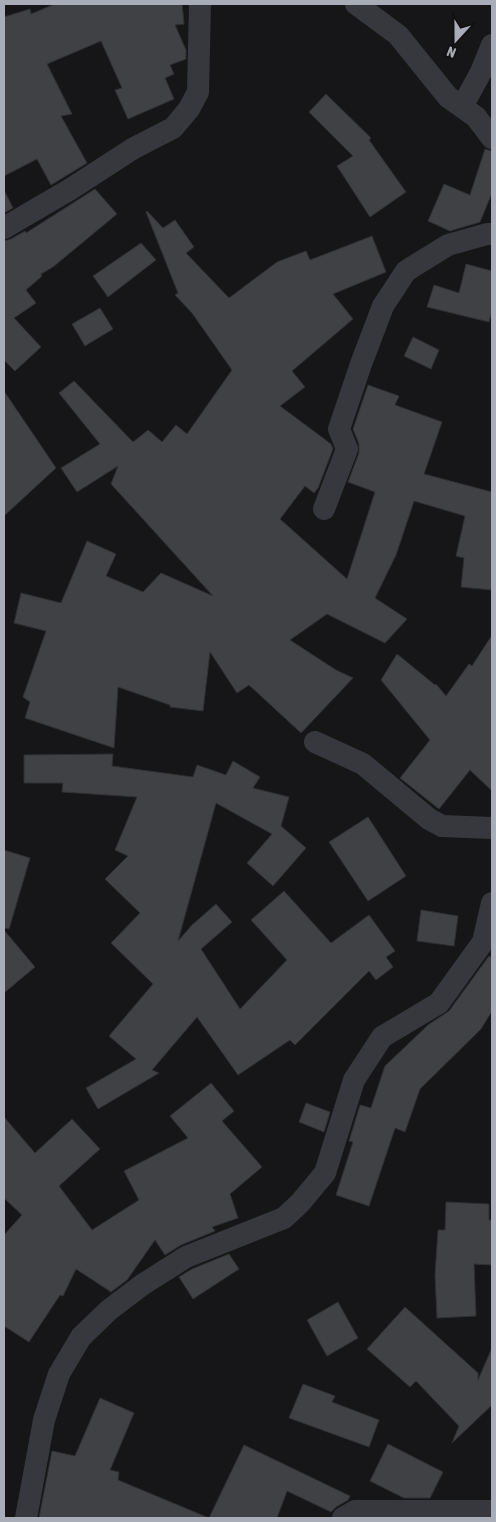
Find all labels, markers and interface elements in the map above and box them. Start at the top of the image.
north arrow [431,15,481,65]
text: N [445,43,458,61]

